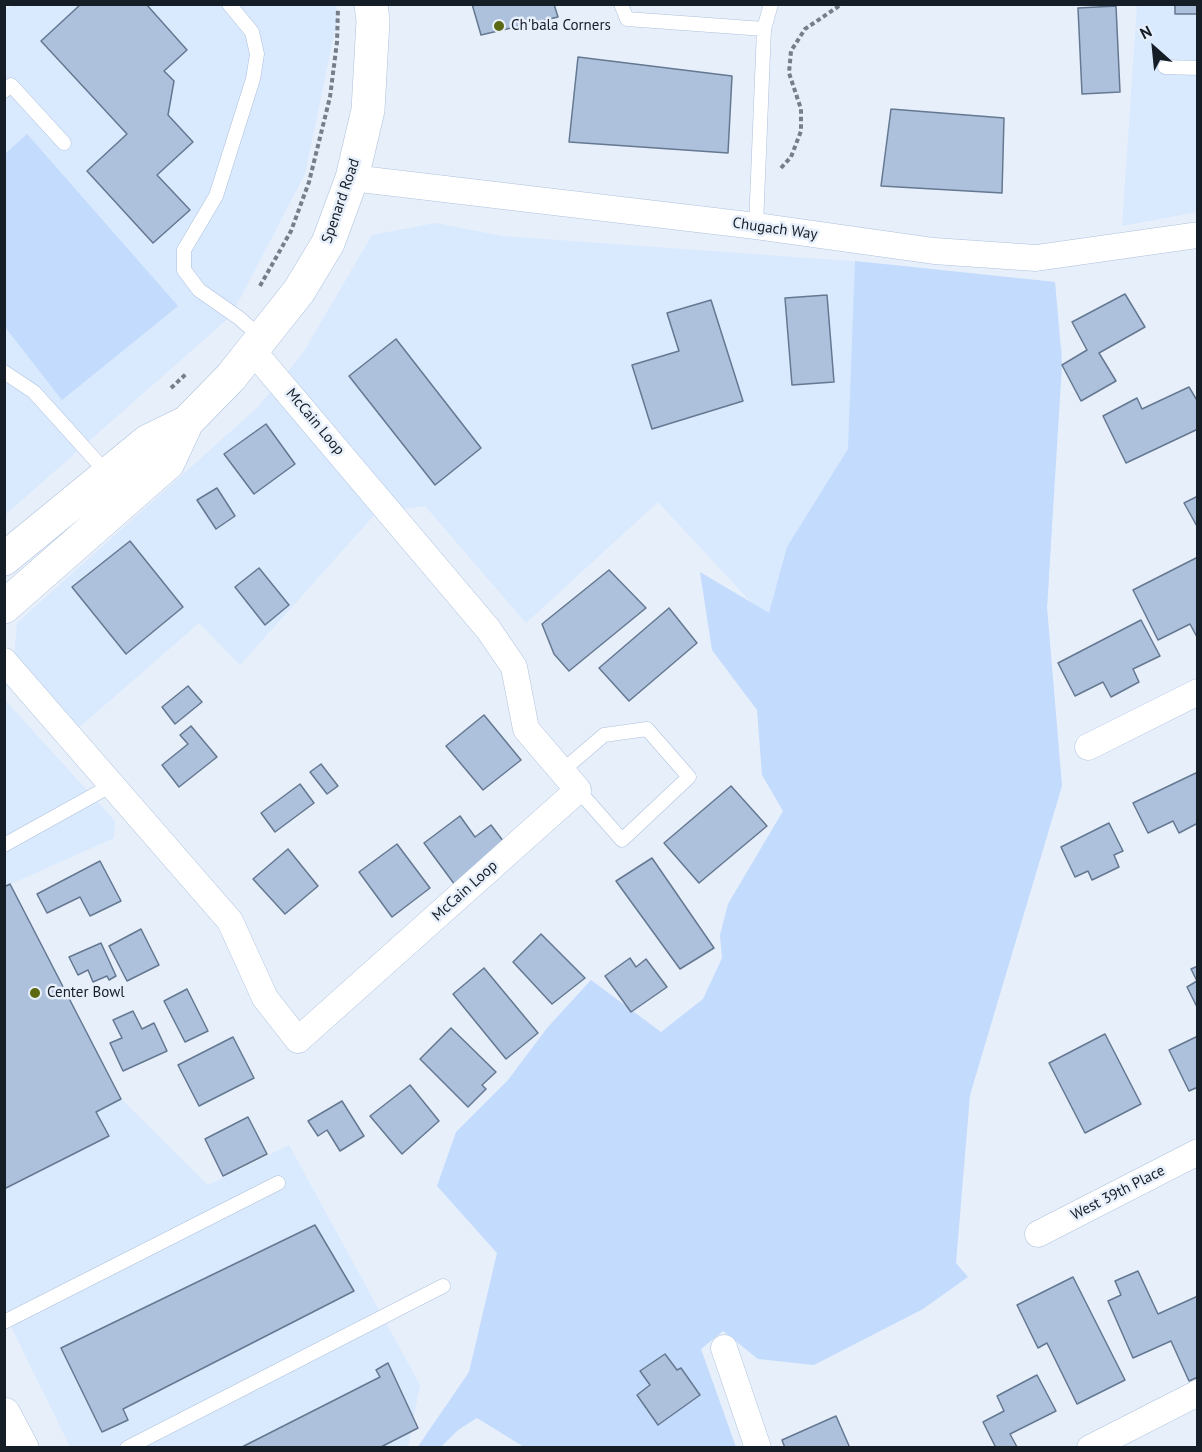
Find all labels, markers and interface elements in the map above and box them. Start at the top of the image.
place label: Ch'bala Corners [511,17,611,35]
north arrow [1124,18,1184,78]
marker: Ch'bala Corners [492,19,506,33]
text: N [1137,21,1155,43]
street label: Spenard Road [318,156,364,246]
street label: Chugach Way [731,214,819,244]
street label: McCain Loop [282,385,348,459]
street label: McCain Loop [429,857,501,925]
place label: Center Bowl [47,984,125,1002]
marker: Center Bowl [28,986,42,1000]
street label: West 39th Place [1068,1162,1168,1224]

